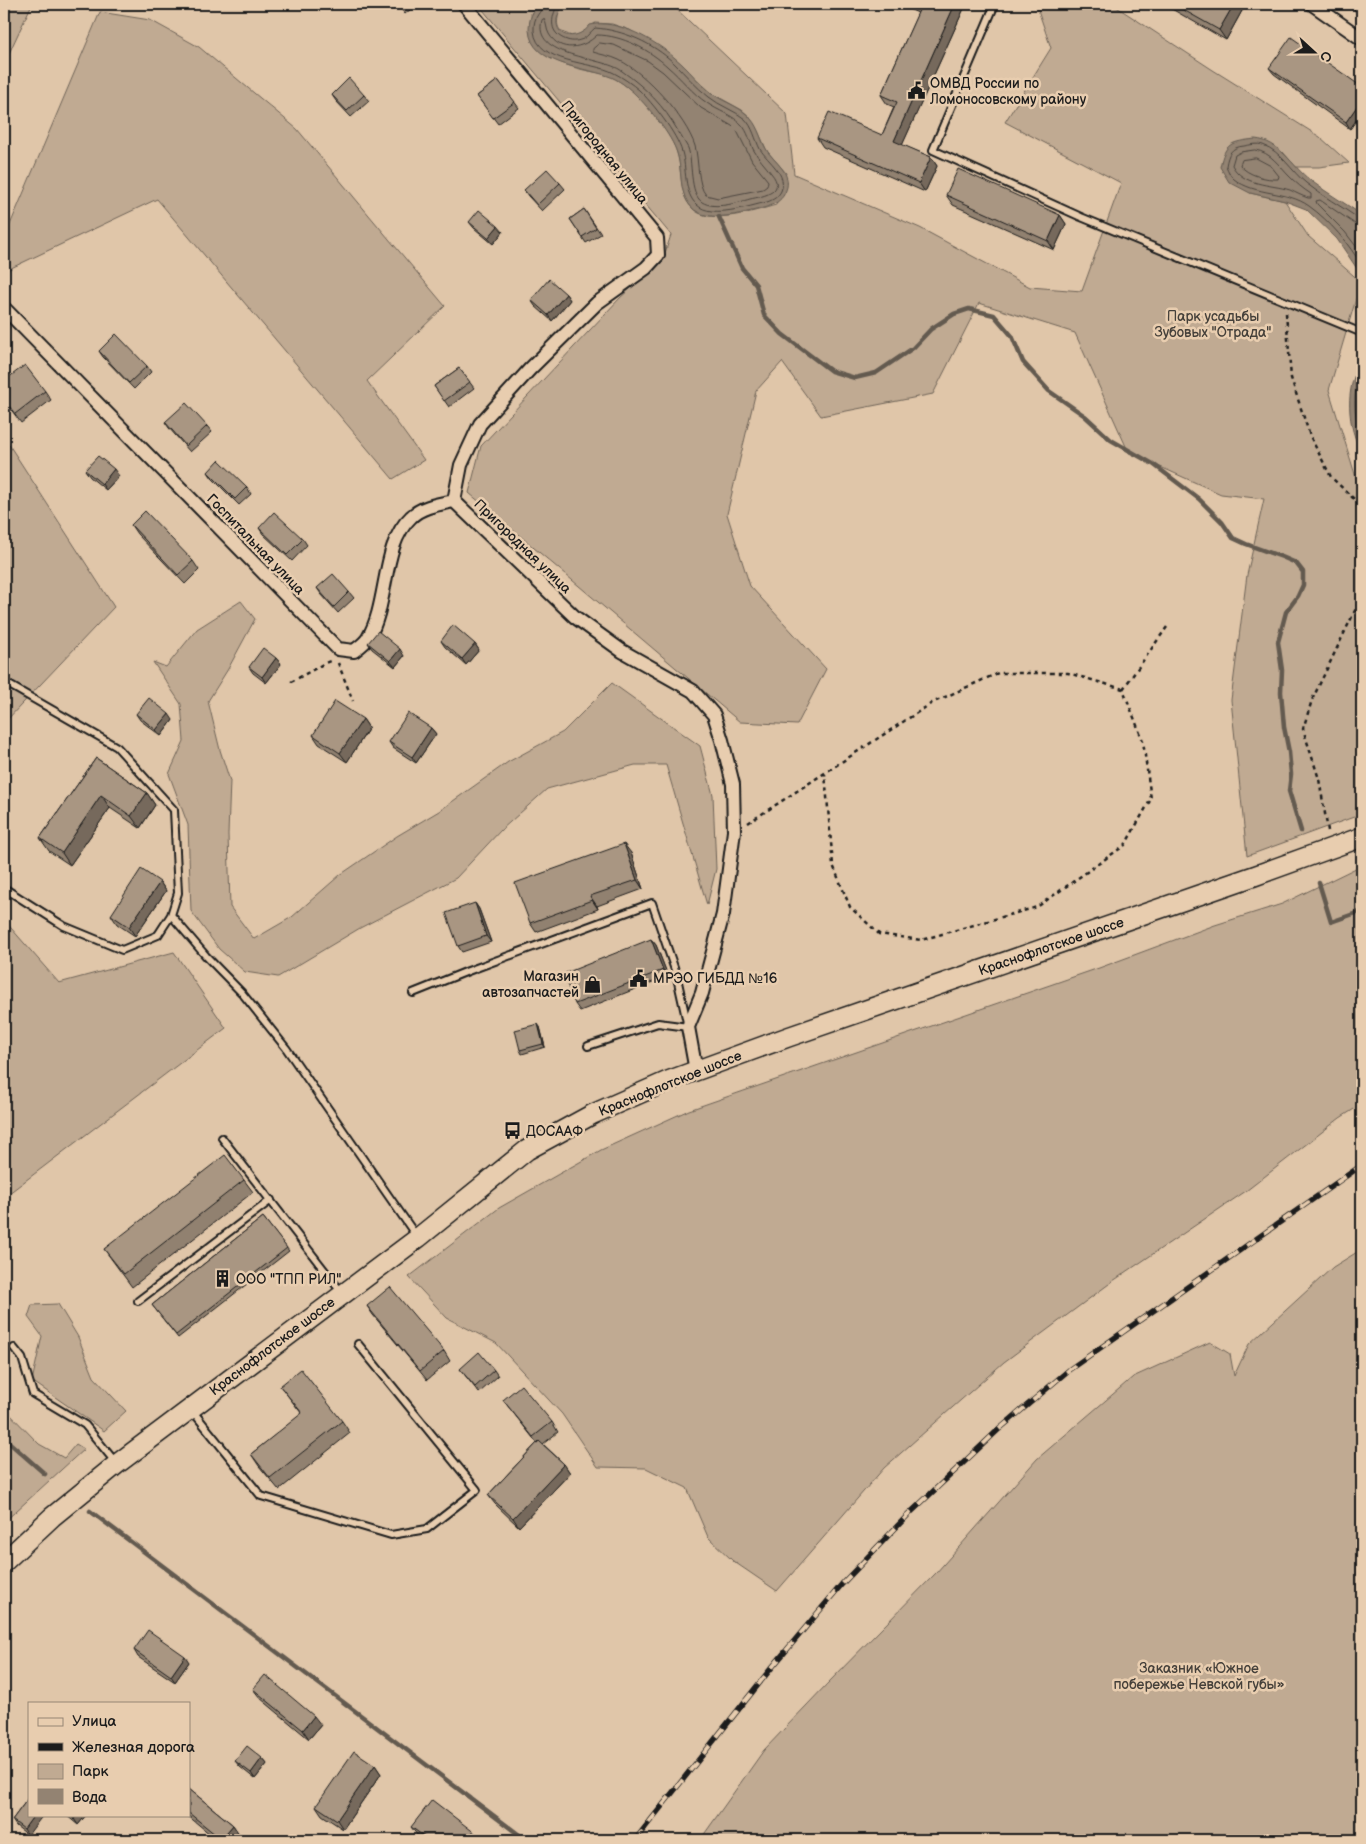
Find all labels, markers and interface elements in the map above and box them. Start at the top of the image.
north arrow [1288,28,1338,78]
text: С [1316,49,1335,64]
place label: ОМВД России по Ломоносовскому району [929,75,1087,108]
public building icon: ОМВД России по Ломоносовскому району [906,81,926,101]
street label: Пригородная улица [558,97,652,208]
park label: Парк усадьбы Зубовых "Отрада" [1154,308,1272,341]
street label: Госпитальная улица [203,490,309,599]
street label: Пригородная улица [471,496,575,598]
street label: Краснофлотское шоссе [976,914,1126,979]
place label: Магазин автозапчастей [482,968,579,1001]
public building icon: МРЭО ГИБДД №16 [629,968,649,988]
place label: МРЭО ГИБДД №16 [653,970,778,987]
shop icon: Магазин автозапчастей [583,974,603,994]
street label: Краснофлотское шоссе [596,1047,744,1120]
bus stop icon: ДОСААФ [502,1121,522,1141]
place label: ДОСААФ [526,1123,583,1140]
building icon: ООО "ТПП РИЛ" [212,1269,232,1289]
place label: ООО "ТПП РИЛ" [236,1271,341,1288]
street label: Краснофлотское шоссе [206,1294,339,1399]
park label: Заказник «Южное побережье Невской губы» [1114,1660,1285,1693]
legend [28,1702,190,1816]
text: Улица [72,1712,117,1731]
text: Железная дорога [72,1738,195,1757]
text: Парк [72,1762,109,1781]
text: Вода [72,1788,107,1807]

